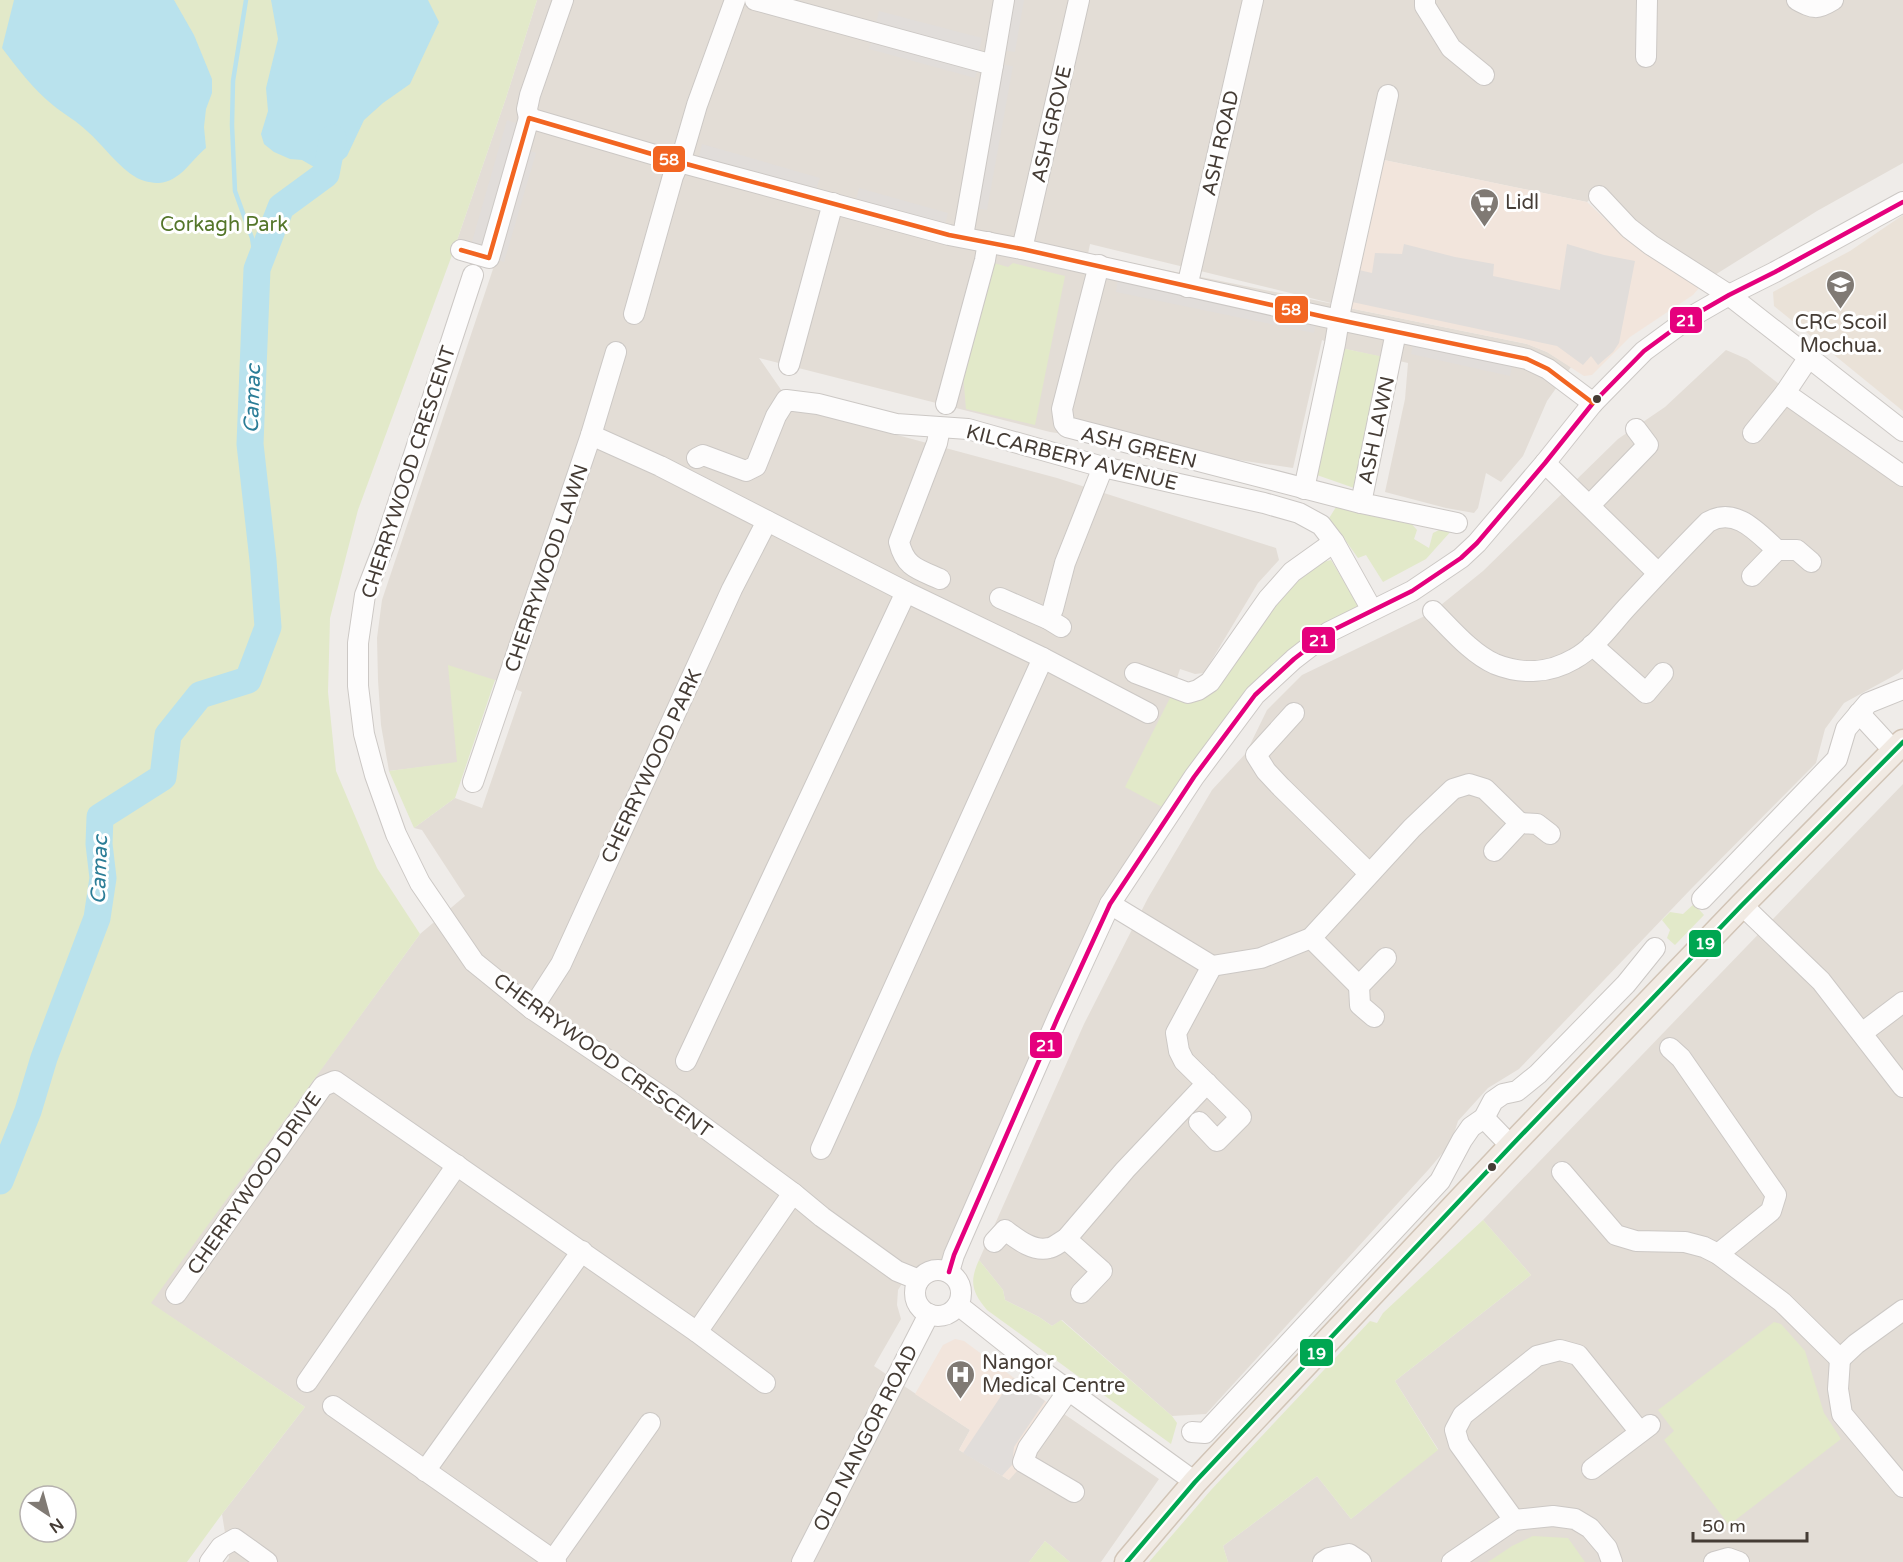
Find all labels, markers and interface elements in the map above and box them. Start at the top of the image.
street label: ASH GROVE [1027,63,1077,185]
street label: ASH ROAD [1197,88,1245,198]
line badge: 58 [652,145,686,173]
text: 58 [659,150,679,170]
supermarket icon: Lidl [1468,186,1500,228]
place label: Lidl [1505,191,1539,215]
park label: Corkagh Park [160,213,288,237]
school or university icon: CRC Scoil Mochua. [1825,268,1857,310]
line badge: 58 [1274,295,1309,324]
text: 58 [1281,300,1301,320]
line badge: 21 [1669,306,1703,334]
text: 21 [1676,311,1696,331]
place label: CRC Scoil Mochua. [1795,311,1887,358]
street label: CHERRYWOOD CRESCENT [357,343,461,602]
water label: Camac [239,362,266,434]
street label: ASH LAWN [1354,374,1400,486]
unlabelled marker [1591,393,1603,405]
street label: KILCARBERY AVENUE [963,420,1180,496]
street label: ASH GREEN [1078,422,1199,474]
street label: CHERRYWOOD LAWN [500,461,594,676]
line badge: 21 [1301,626,1336,654]
text: 21 [1309,631,1329,651]
street label: CHERRYWOOD PARK [596,666,707,867]
water label: Camac [86,833,113,905]
line badge: 19 [1688,929,1722,958]
text: 19 [1695,934,1715,954]
street label: CHERRYWOOD CRESCENT [488,968,716,1143]
line badge: 21 [1029,1031,1063,1059]
text: 21 [1036,1036,1056,1056]
street label: CHERRYWOOD DRIVE [183,1088,327,1280]
unlabelled marker [1486,1161,1498,1173]
line badge: 19 [1299,1338,1334,1367]
street label: OLD NANGOR ROAD [808,1341,923,1536]
text: 19 [1306,1344,1326,1364]
place label: Nangor Medical Centre [982,1351,1125,1398]
hospital icon: Nangor Medical Centre [945,1358,977,1400]
north arrow [18,1484,78,1544]
scale bar [1693,1505,1807,1543]
text: N [45,1513,67,1537]
text: 50 m [1702,1515,1746,1537]

